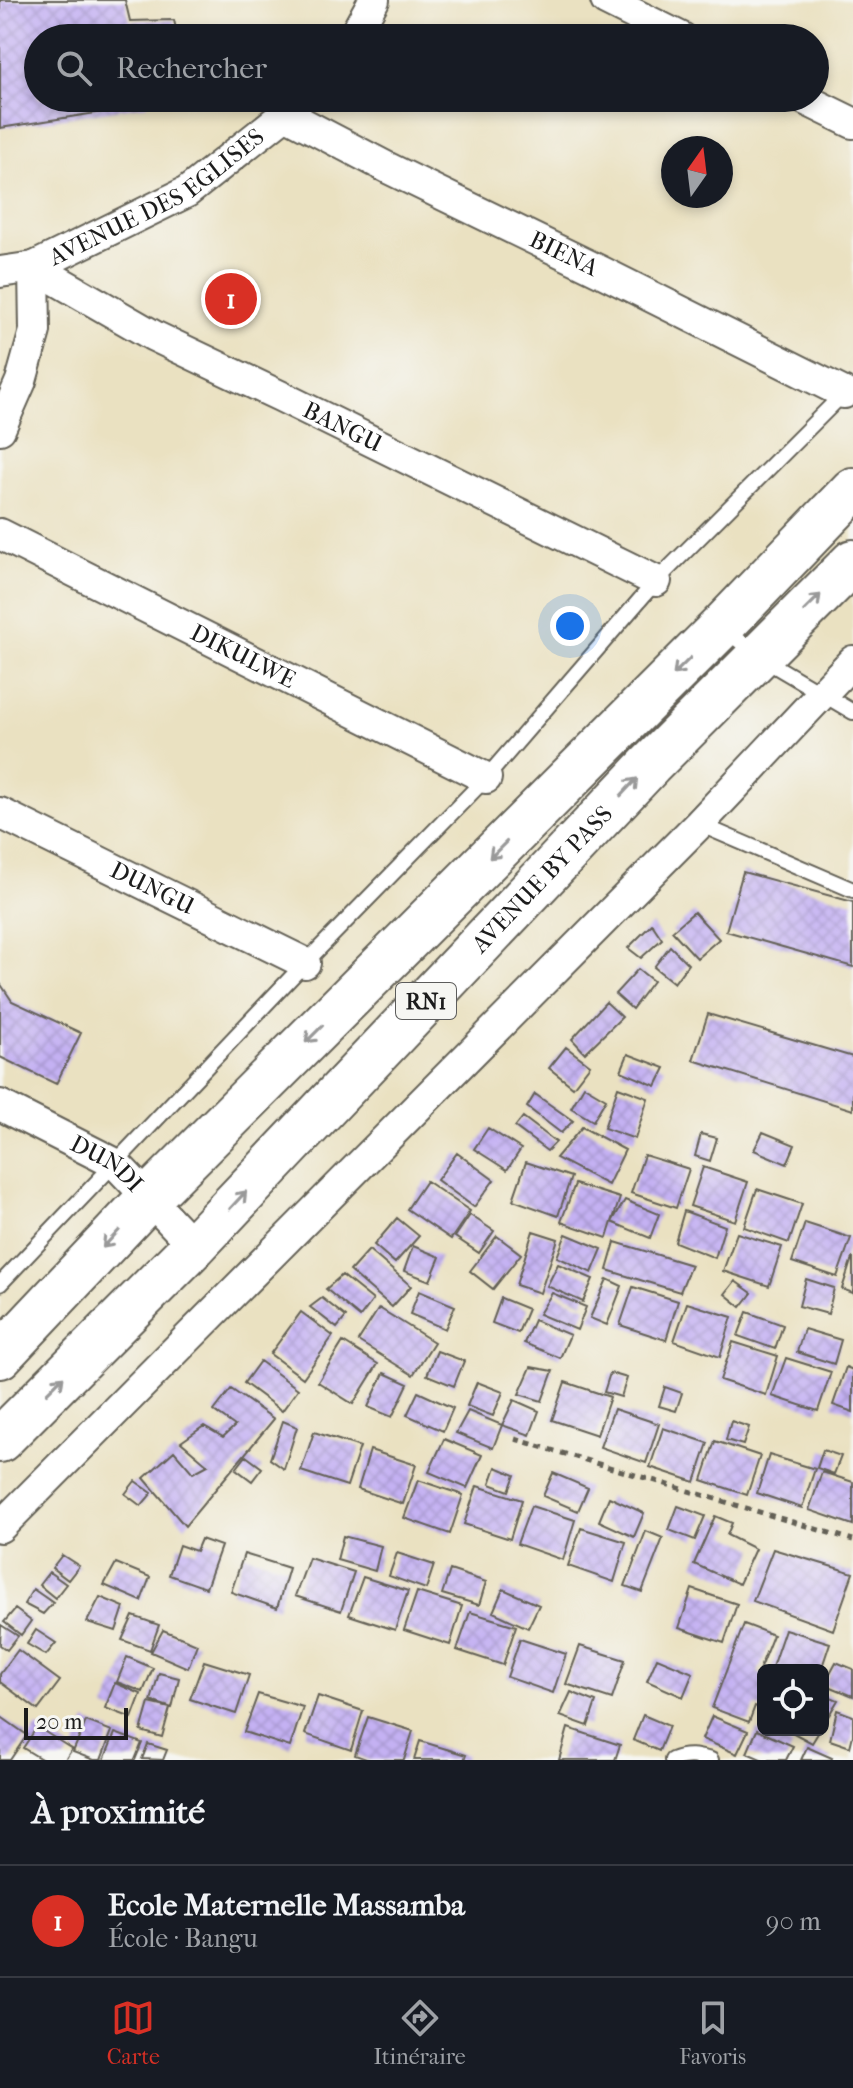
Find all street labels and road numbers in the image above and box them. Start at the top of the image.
street label: AVENUE DES EGLISES [44,122,270,272]
street label: BIENA [525,225,603,282]
street label: BANGU [299,396,387,458]
street label: DIKULWE [186,618,300,694]
street label: AVENUE BY PASS [465,800,618,959]
street label: DUNGU [106,856,200,921]
road number: RN1 [396,983,456,1019]
street label: DUNDI [66,1129,149,1198]

